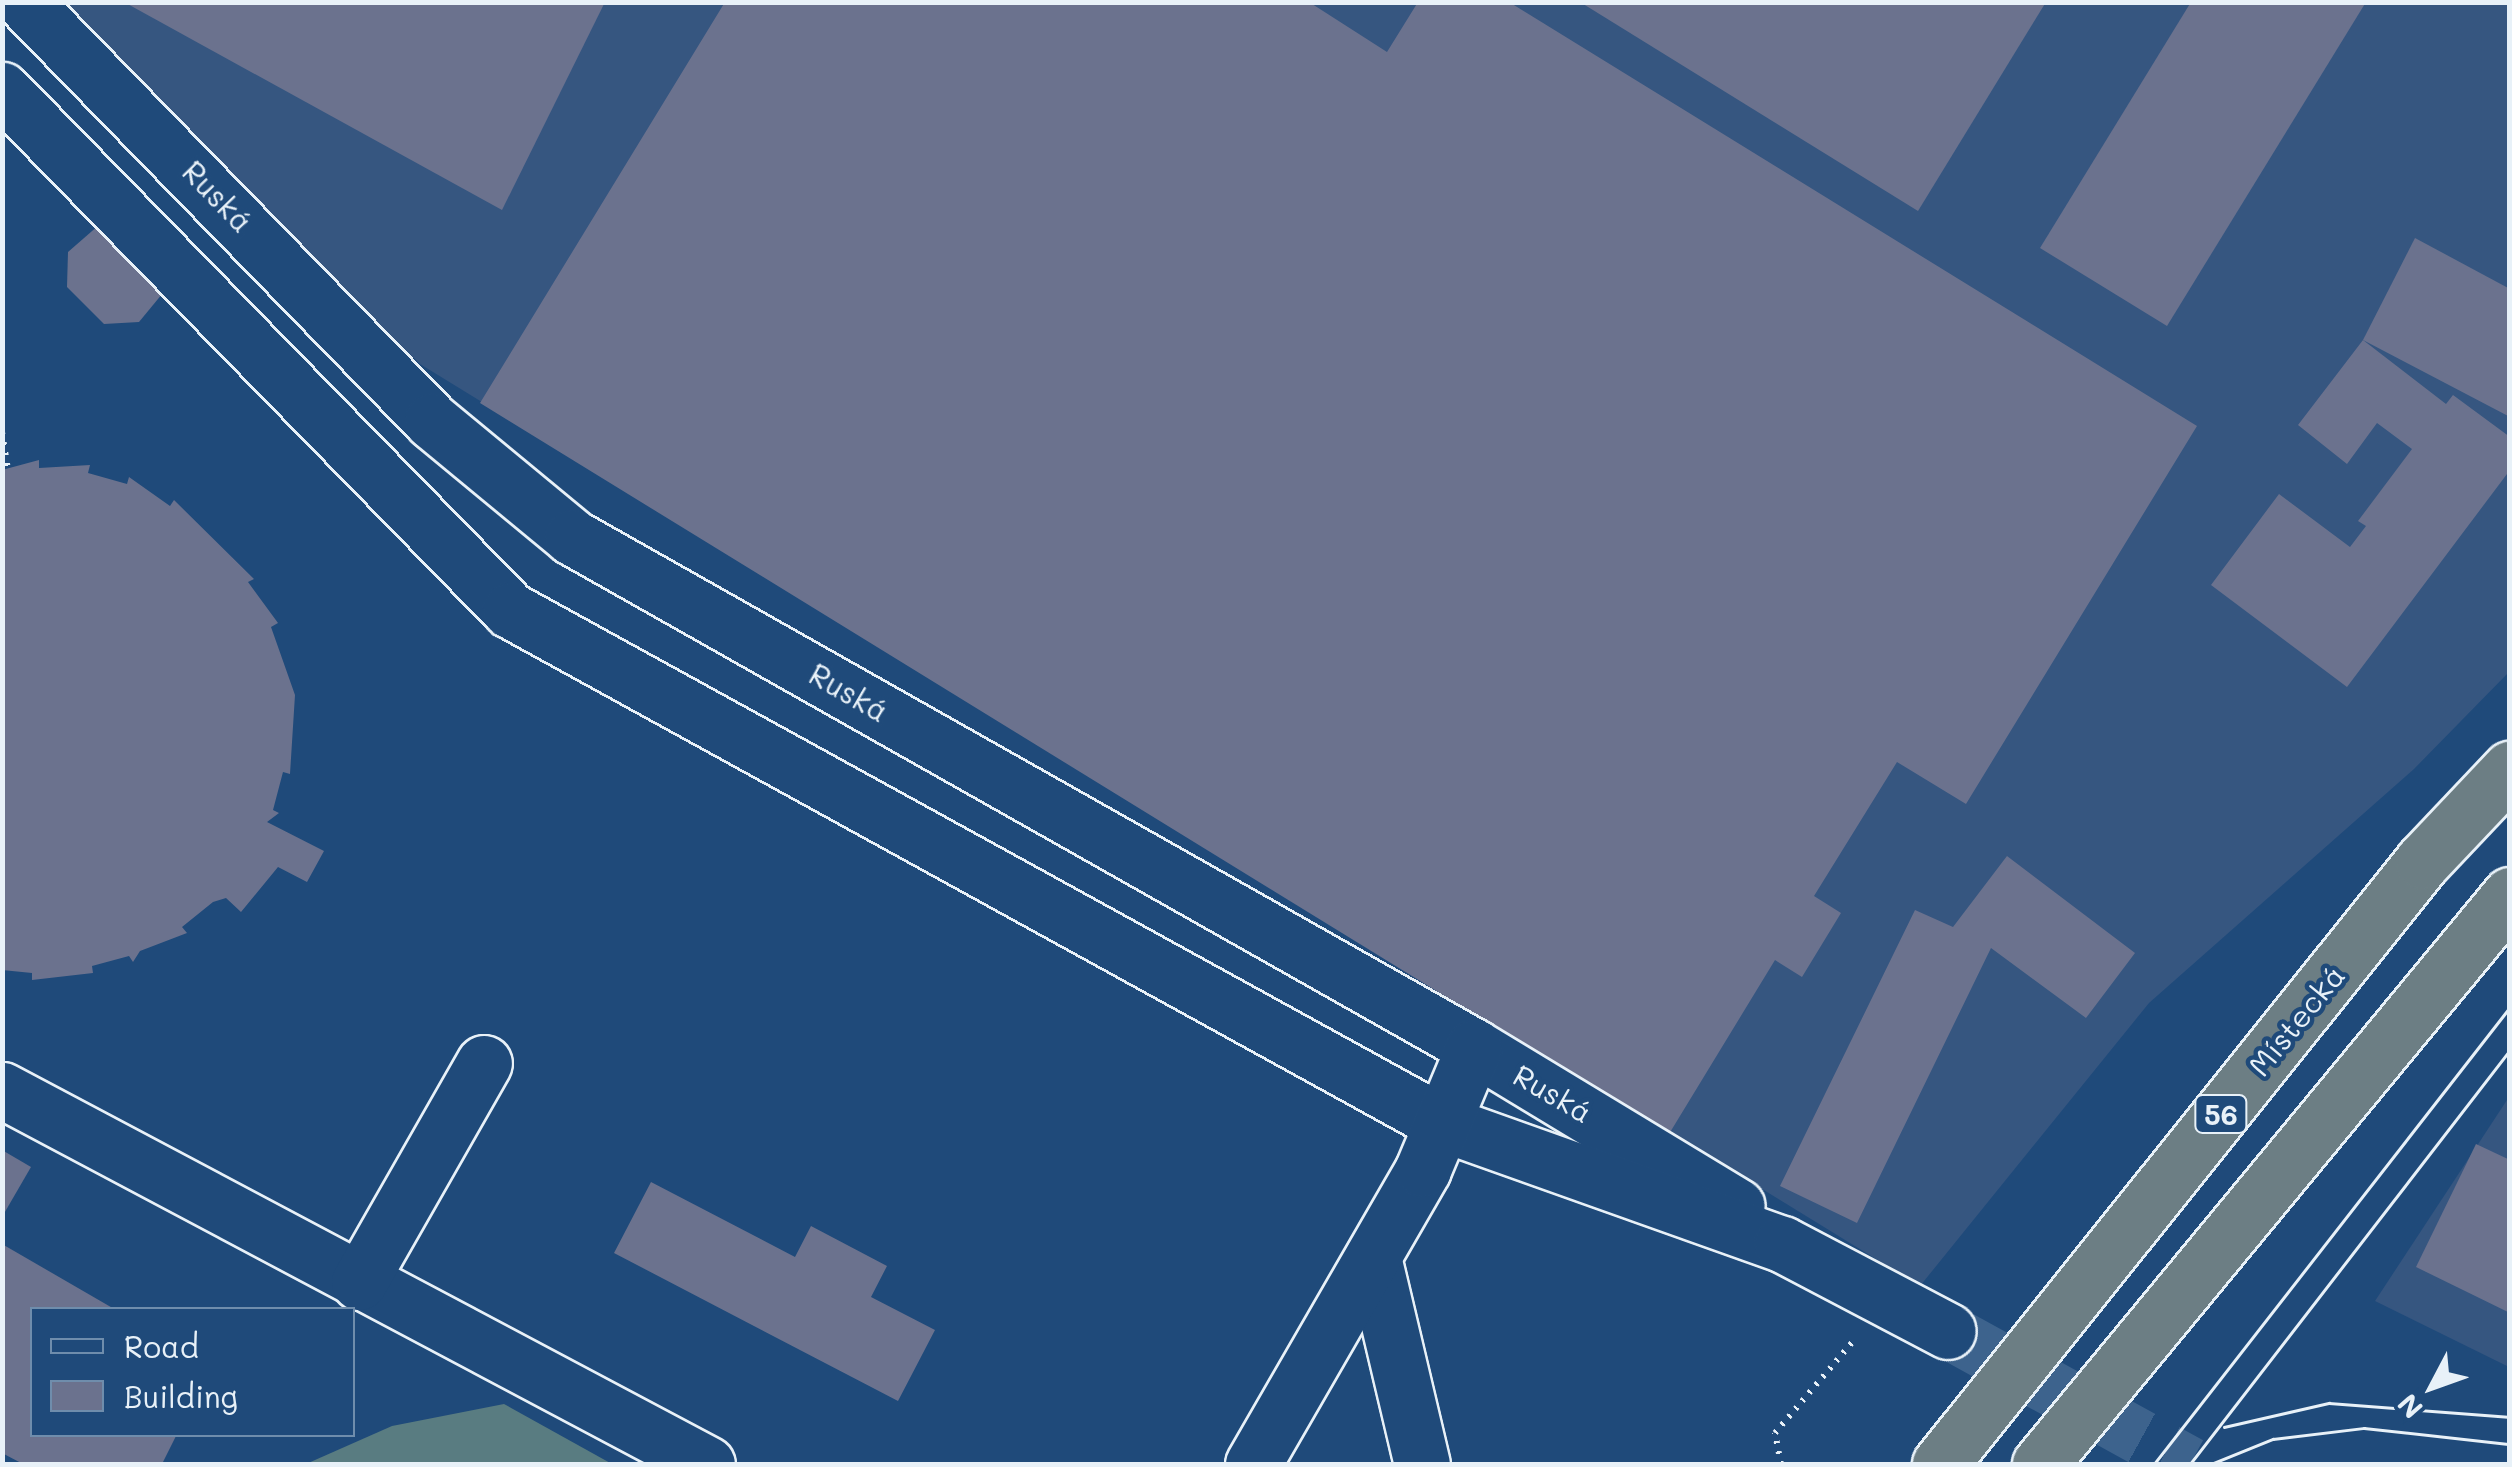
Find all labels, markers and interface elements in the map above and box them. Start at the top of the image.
street label: Ruská [176,153,260,239]
street label: Ruská [803,655,895,729]
street label: Místecká [2240,957,2352,1083]
street label: Ruská [1507,1056,1599,1130]
road number: 56 [2194,1091,2248,1137]
legend [30,1307,355,1437]
text: Road [124,1326,199,1366]
north arrow [2382,1337,2482,1437]
text: Building [124,1376,238,1416]
text: N [2389,1387,2430,1427]

